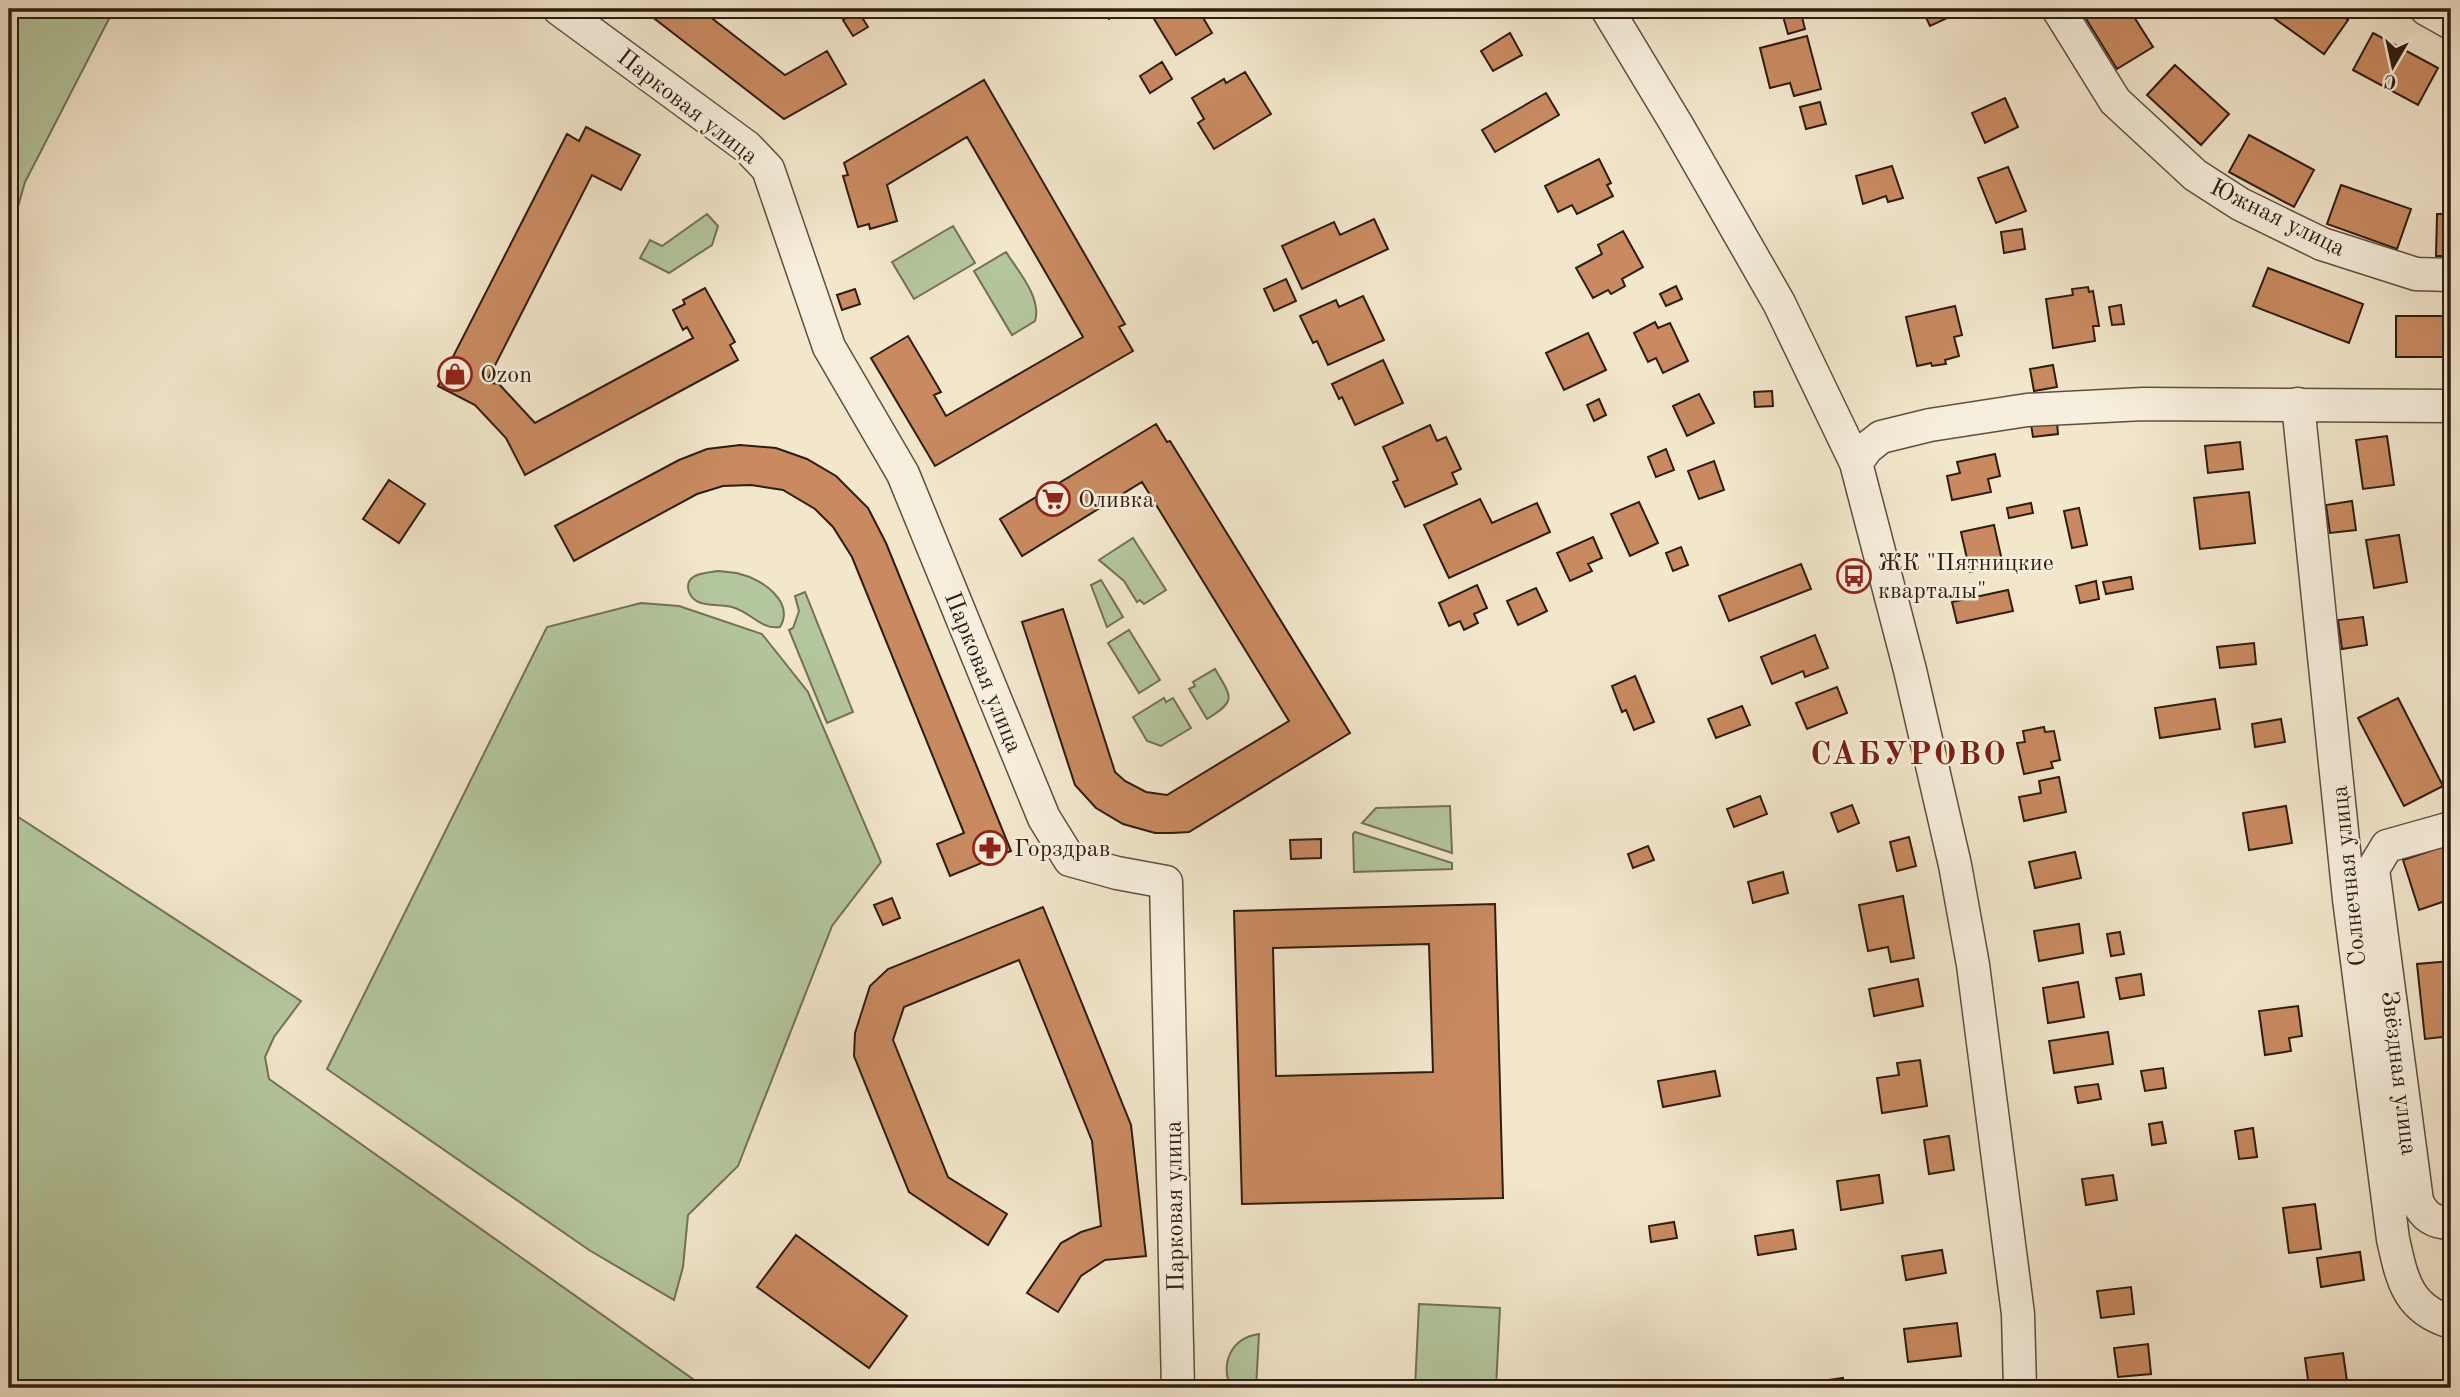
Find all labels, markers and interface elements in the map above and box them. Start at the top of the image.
north arrow [2358,32,2428,102]
street label: Парковая улица [612,45,762,170]
text: С [2383,70,2398,91]
street label: Южная улица [2206,176,2349,262]
shop icon: Ozon [436,355,474,393]
place label: Ozon [480,364,532,388]
supermarket icon: Оливка [1034,480,1072,518]
place label: Оливка [1078,489,1155,513]
place label: ЖК "Пятницкие кварталы" [1878,552,2054,604]
bus stop icon: ЖК "Пятницкие кварталы" [1835,557,1873,595]
street label: Парковая улица [939,589,1025,757]
district label: САБУРОВО [1810,740,2008,772]
street label: Солнечная улица [2329,784,2371,967]
pharmacy icon: Горздрав [971,829,1009,867]
place label: Горздрав [1014,838,1110,862]
street label: Звёздная улица [2376,990,2420,1157]
street label: Парковая улица [1163,1120,1189,1292]

